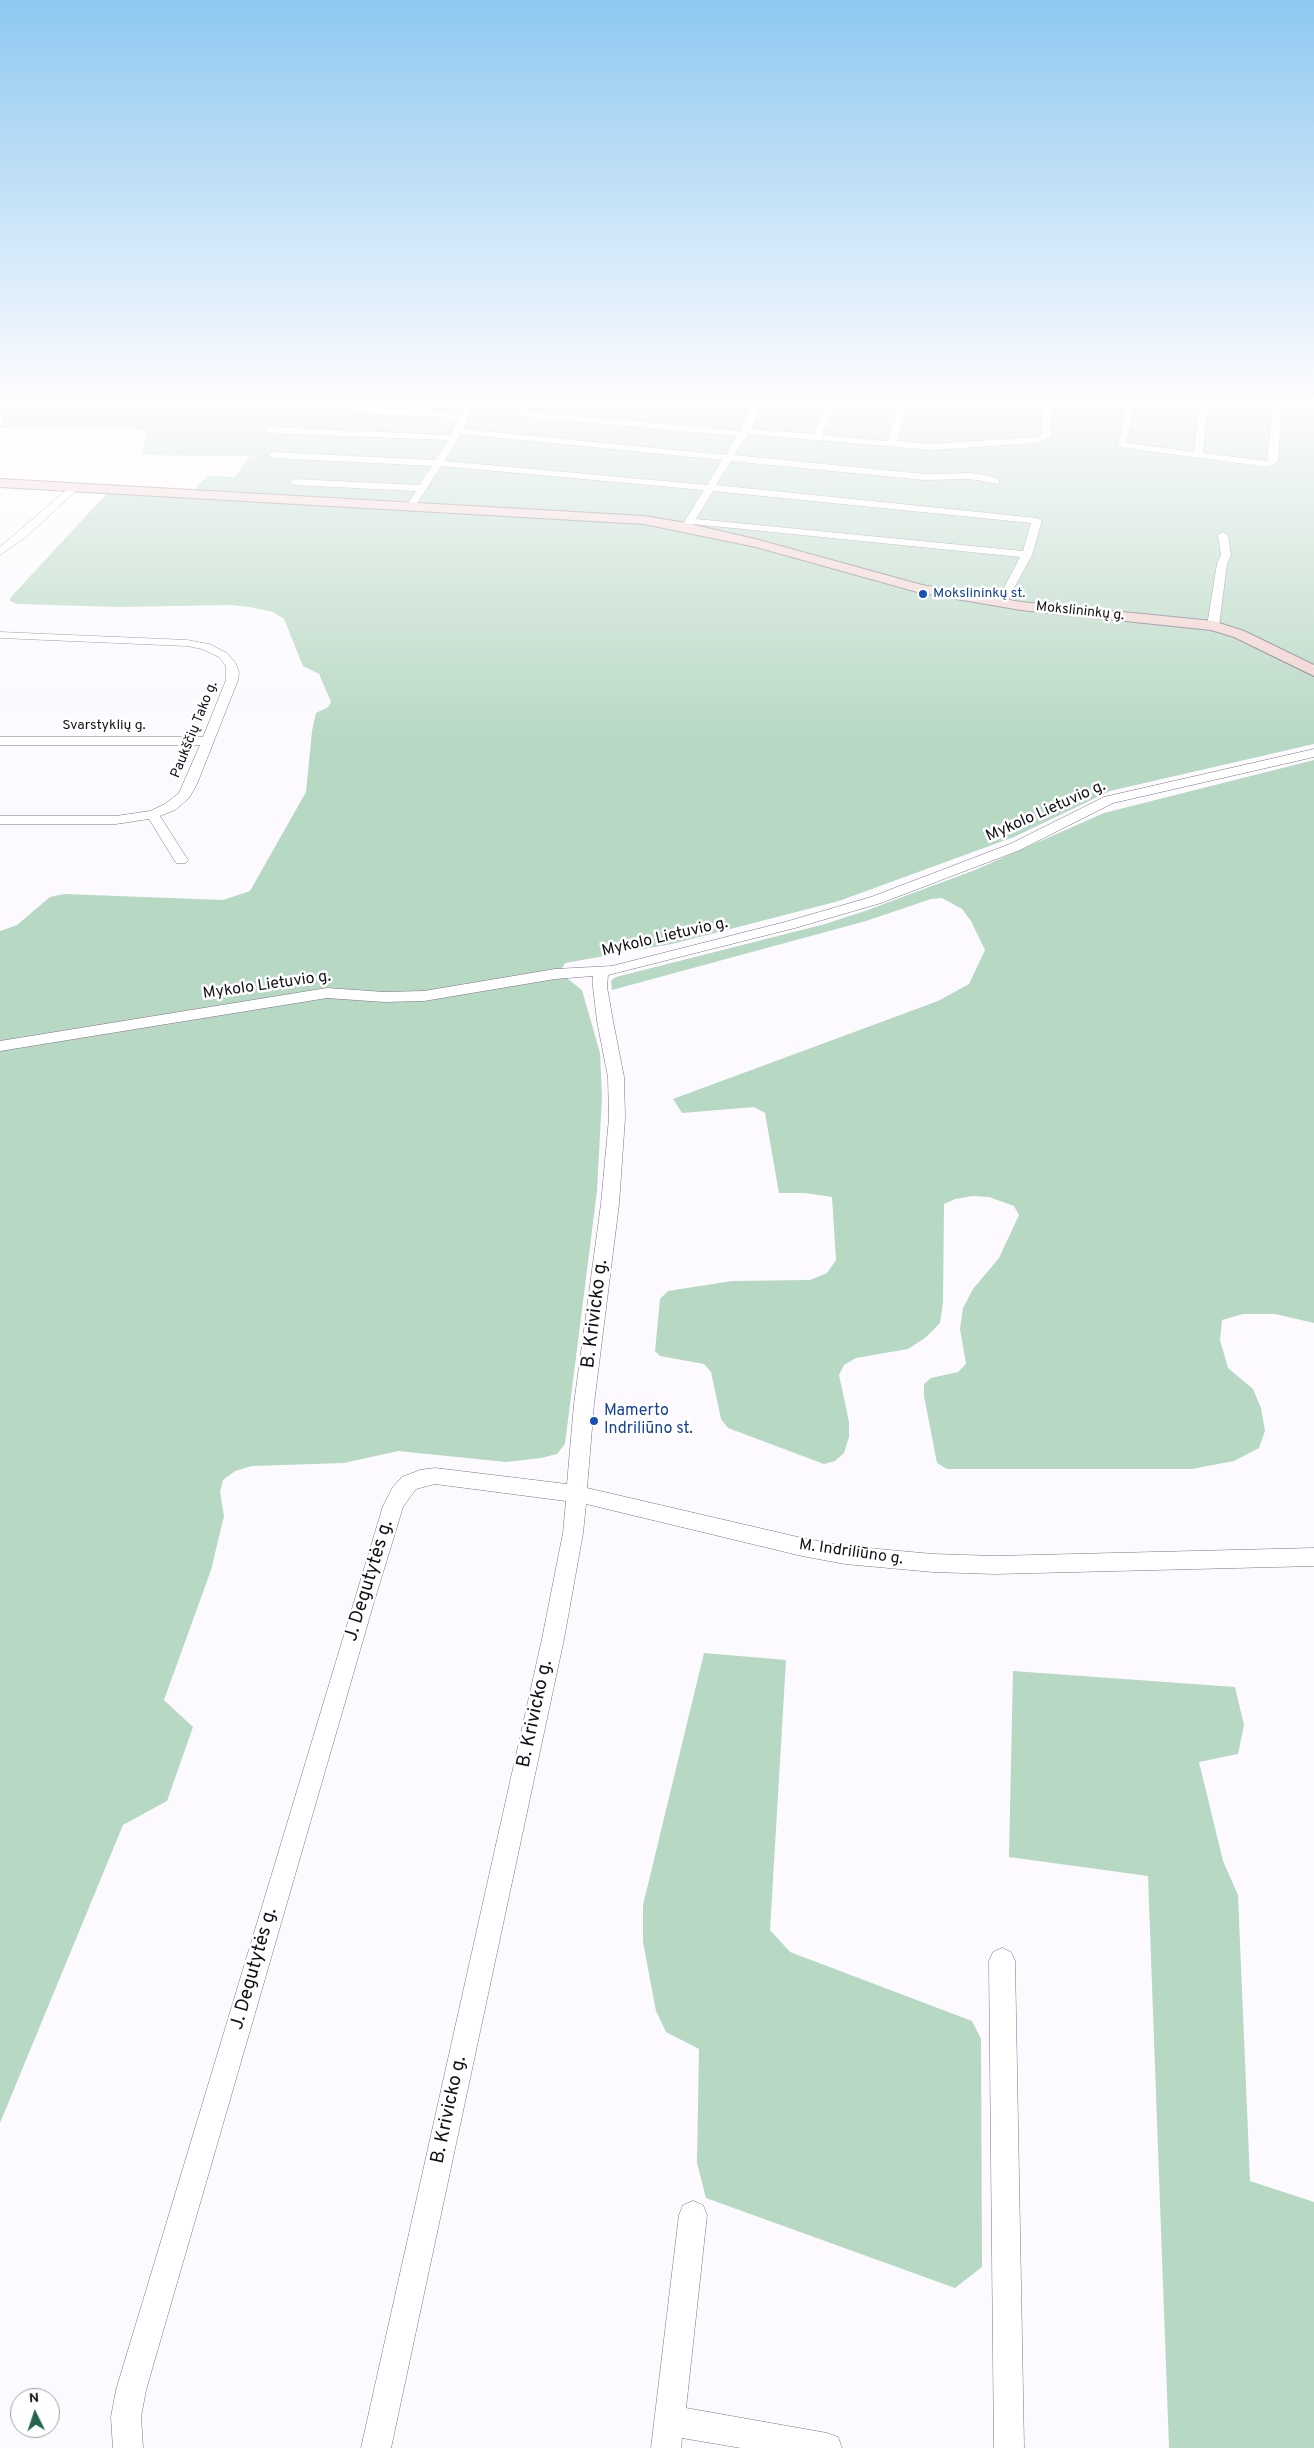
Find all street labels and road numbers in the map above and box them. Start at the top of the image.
street label: Mokslininkų g. [1035,599,1125,625]
street label: Paukščių Tako g. [168,679,222,781]
street label: Svarstyklių g. [62,718,146,734]
street label: Mykolo Lietuvio g. [983,777,1109,847]
street label: Mykolo Lietuvio g. [600,914,730,962]
street label: Mykolo Lietuvio g. [202,968,332,1004]
street label: B. Krivicko g. [578,1258,614,1370]
street label: J. Degutytės g. [341,1518,399,1644]
street label: M. Indriliūno g. [798,1536,904,1570]
street label: B. Krivicko g. [513,1658,559,1770]
street label: J. Degutytės g. [227,1906,283,2032]
street label: B. Krivicko g. [427,2054,473,2166]

